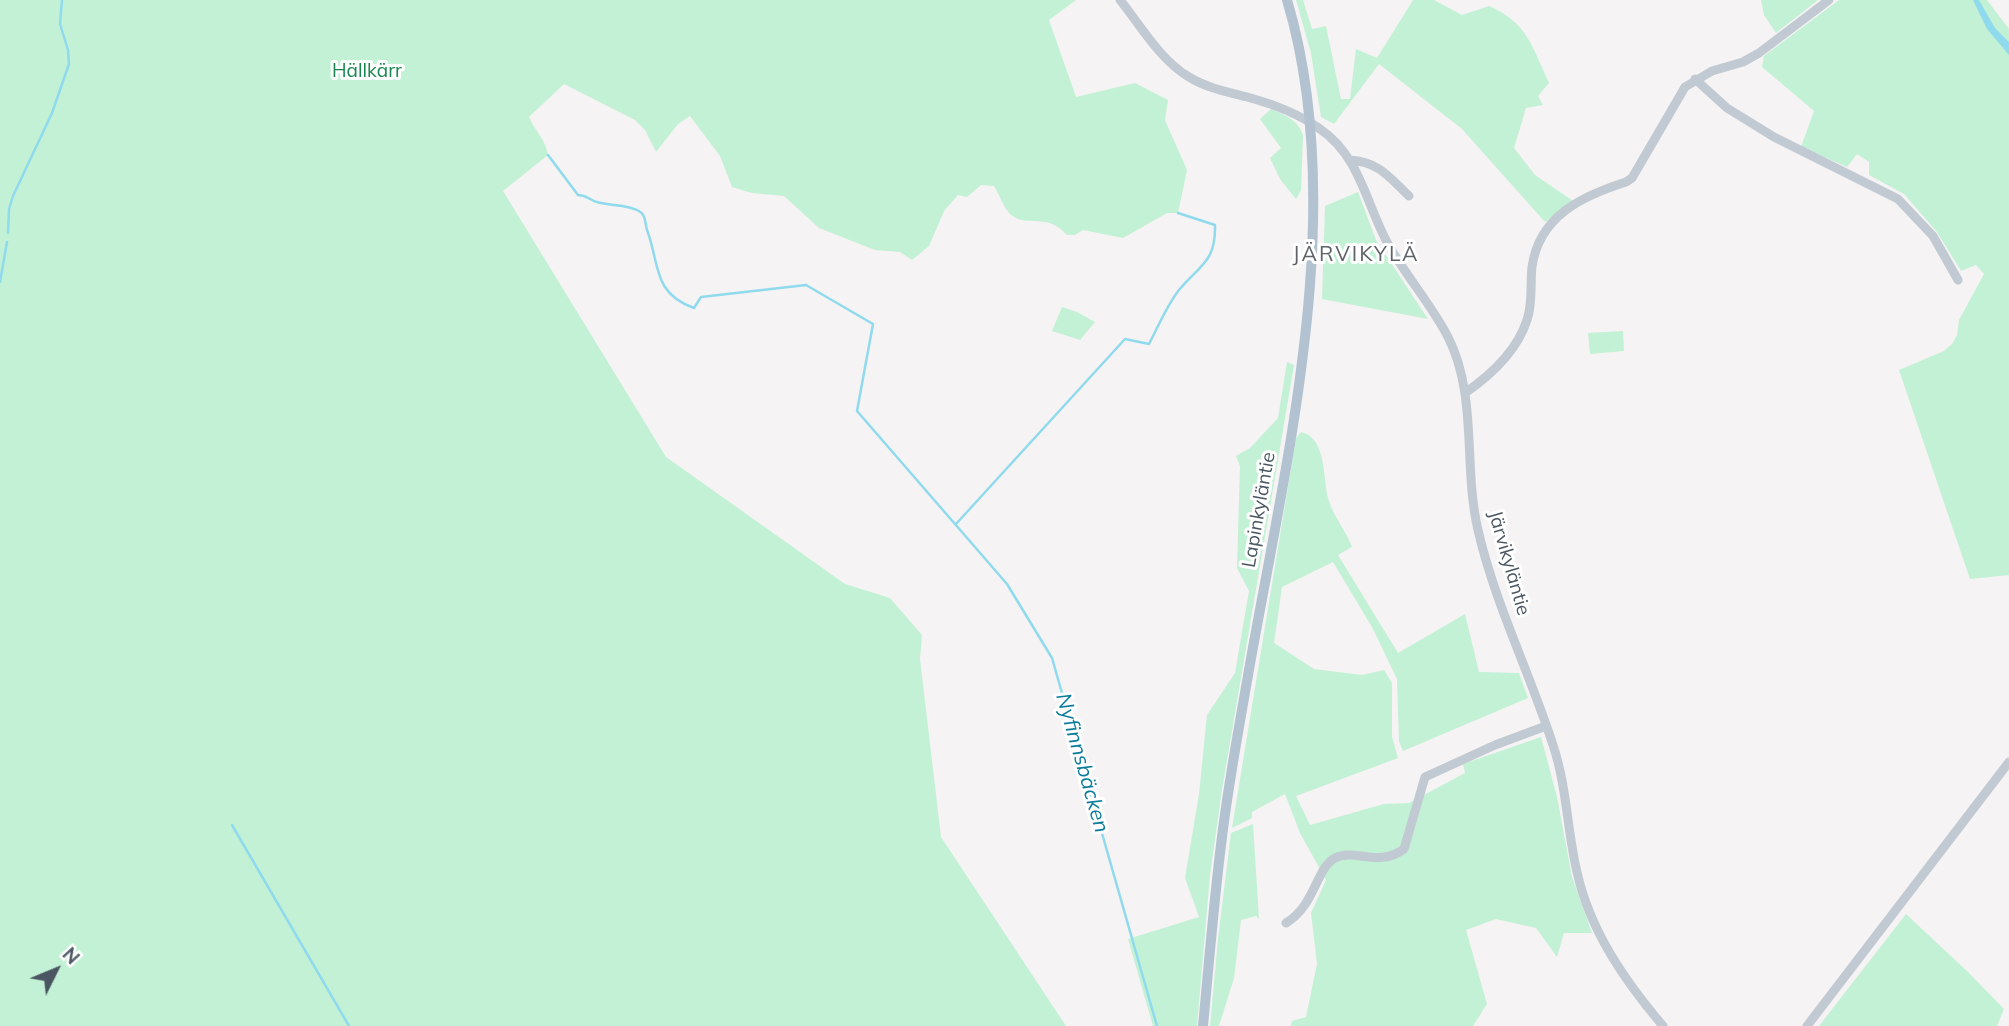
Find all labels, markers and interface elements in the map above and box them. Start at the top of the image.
park label: Hällkärr [332,60,402,82]
district label: JÄRVIKYLÄ [1294,242,1418,268]
street label: Lapinkyläntie [1238,450,1280,570]
street label: Järvikyläntie [1483,508,1535,618]
water label: Nyfinnsbäcken [1050,690,1114,836]
north arrow [21,935,91,1005]
text: N [58,942,85,969]

